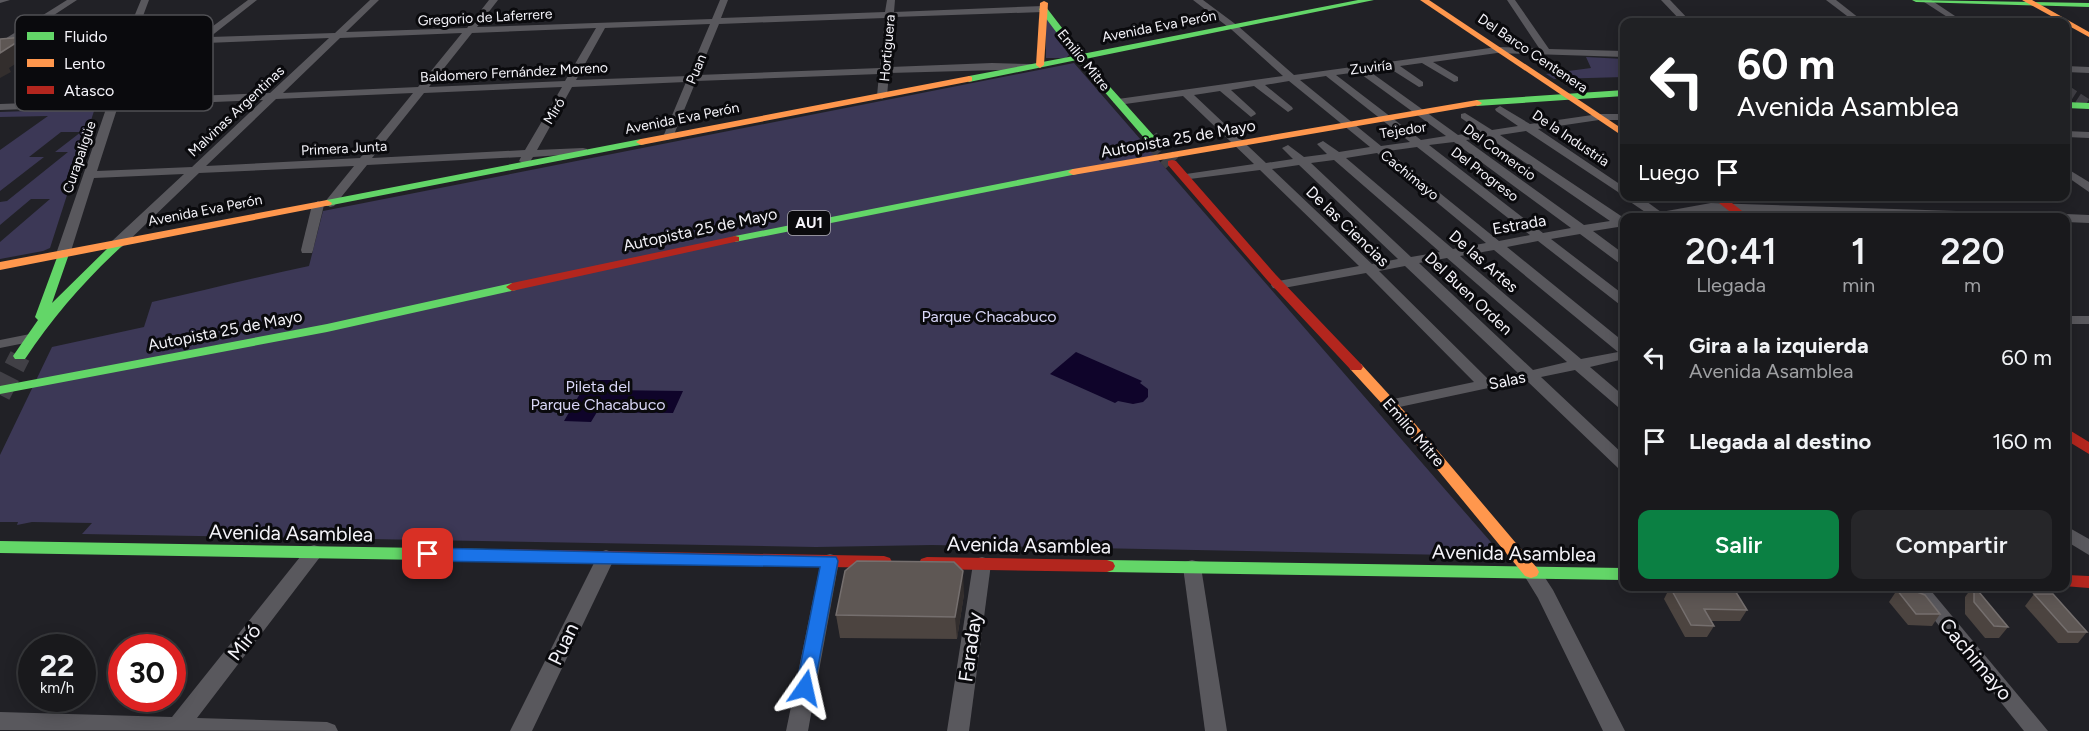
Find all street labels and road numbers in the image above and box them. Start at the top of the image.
street label: Gregorio de Laferrere [417,5,553,30]
street label: Avenida Eva Perón [1100,7,1218,46]
street label: Del Barco Centenera [1474,10,1591,97]
street label: Hortiguera [876,14,899,82]
street label: Emilio Mitre [1054,26,1114,95]
street label: Puan [683,52,710,87]
street label: Zuviría [1349,56,1393,79]
street label: Baldomero Fernández Moreno [420,59,608,86]
street label: Malvinas Argentinas [185,62,288,160]
street label: Miró [540,95,569,128]
street label: Avenida Eva Perón [623,99,741,138]
street label: De la Industria [1529,106,1612,170]
street label: Autopista 25 de Mayo [1099,116,1257,161]
street label: Tejedor [1379,118,1428,143]
street label: Curapaligüe [59,119,100,195]
street label: Del Comercio [1460,120,1539,184]
street label: Primera Junta [301,138,387,159]
street label: Del Progreso [1448,144,1522,205]
street label: Cachimayo [1377,147,1442,204]
street label: De las Ciencias [1302,182,1393,271]
street label: Avenida Eva Perón [146,191,264,230]
street label: Autopista 25 de Mayo [621,204,779,255]
street label: Estrada [1491,210,1547,239]
road number: AU1 [788,211,830,235]
street label: De las Artes [1445,226,1522,297]
street label: Del Buen Orden [1421,248,1516,339]
street label: Autopista 25 de Mayo [146,306,304,355]
street label: Salas [1487,367,1527,394]
street label: Emilio Mitre [1379,394,1449,471]
street label: Avenida Asamblea [209,520,373,546]
street label: Avenida Asamblea [947,532,1111,558]
street label: Avenida Asamblea [1432,540,1596,566]
street label: Faraday [953,610,987,683]
street label: Cachimayo [1935,613,2017,705]
street label: Miró [222,619,266,665]
street label: Puan [543,619,583,669]

